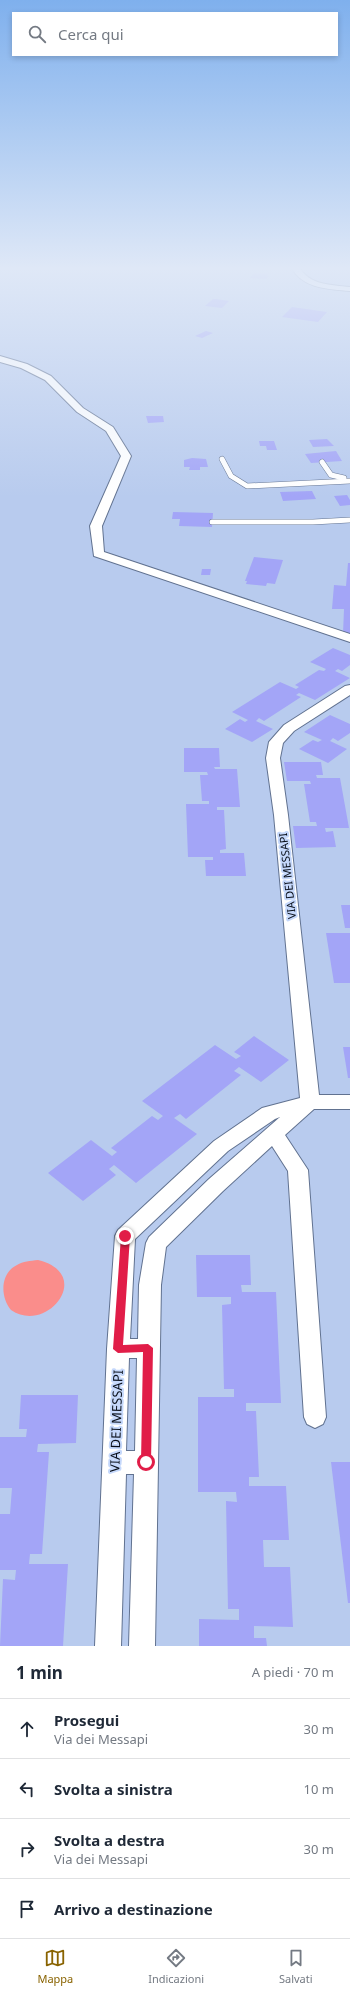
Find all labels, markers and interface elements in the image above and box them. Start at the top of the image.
search box [12,12,338,56]
icon: search [26,23,48,45]
text: Cerca qui [58,24,124,44]
street label: VIA DEI MESSAPI [275,832,299,920]
route end [116,1227,134,1245]
street label: VIA DEI MESSAPI [105,1370,127,1472]
route start [137,1453,155,1471]
text: 1 min [16,1661,63,1684]
text: A piedi · 70 m [252,1663,334,1681]
text: Prosegui [54,1710,119,1730]
icon: ahead [16,1718,38,1740]
text: 30 m [304,1720,334,1738]
text: Via dei Messapi [54,1730,148,1748]
icon: left [16,1778,38,1800]
text: Svolta a sinistra [54,1779,173,1799]
text: 10 m [304,1780,334,1798]
text: Svolta a destra [54,1830,165,1850]
icon: right [16,1838,38,1860]
text: 30 m [304,1840,334,1858]
text: Via dei Messapi [54,1850,148,1868]
icon: arrive [16,1898,38,1920]
text: Arrivo a destinazione [54,1899,213,1919]
tab: Mappa [37,1947,73,1986]
tab: Indicazioni [148,1947,204,1986]
tab: Salvati [279,1947,313,1986]

